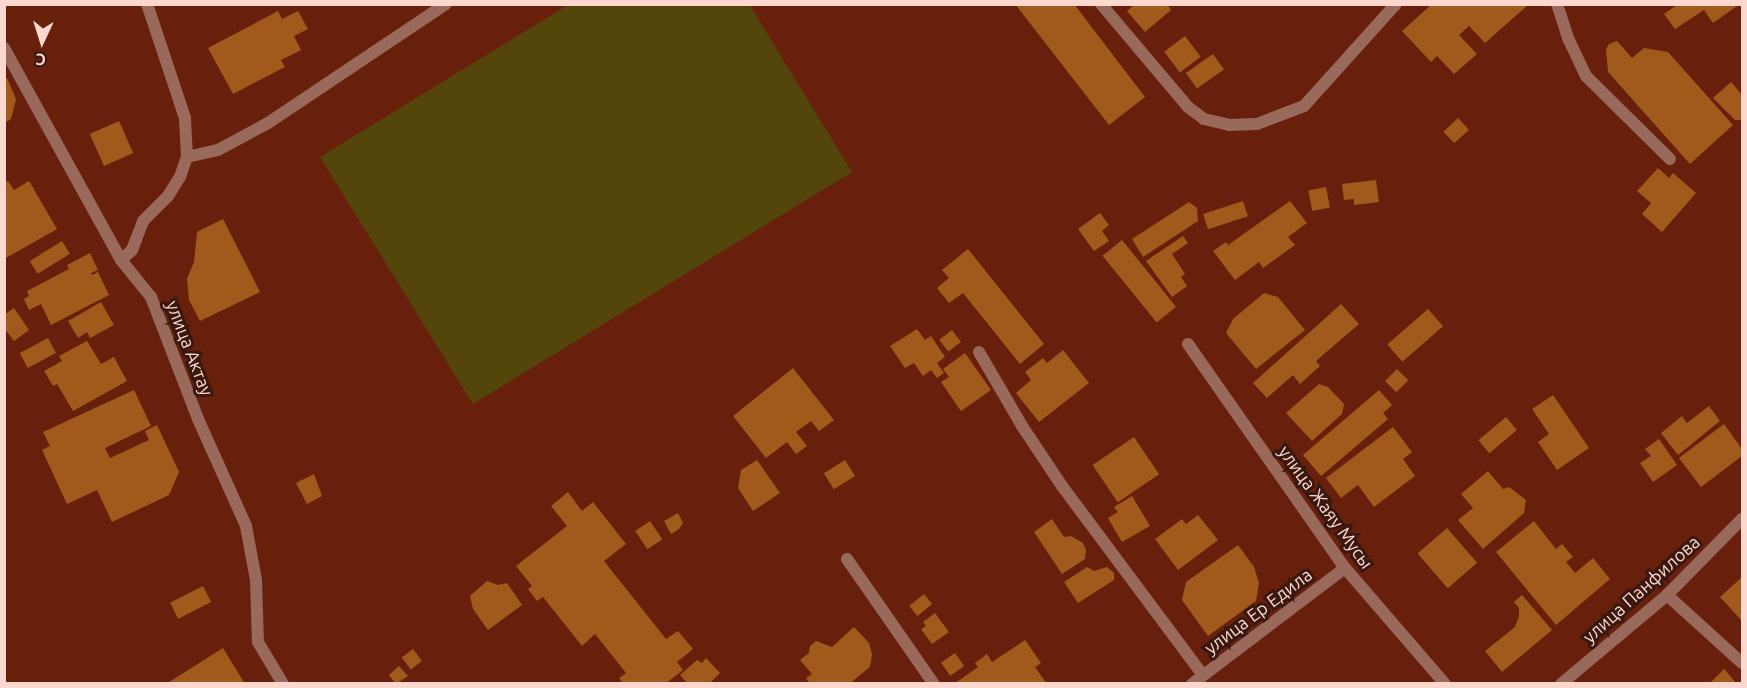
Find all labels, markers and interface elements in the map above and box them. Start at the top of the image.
north arrow [12,12,72,72]
text: С [35,51,46,69]
street label: улица Актау [162,297,218,399]
street label: улица Жаяу Мусы [1274,441,1378,573]
street label: улица Панфилова [1578,531,1704,647]
street label: улица Ер Едила [1200,563,1316,659]

